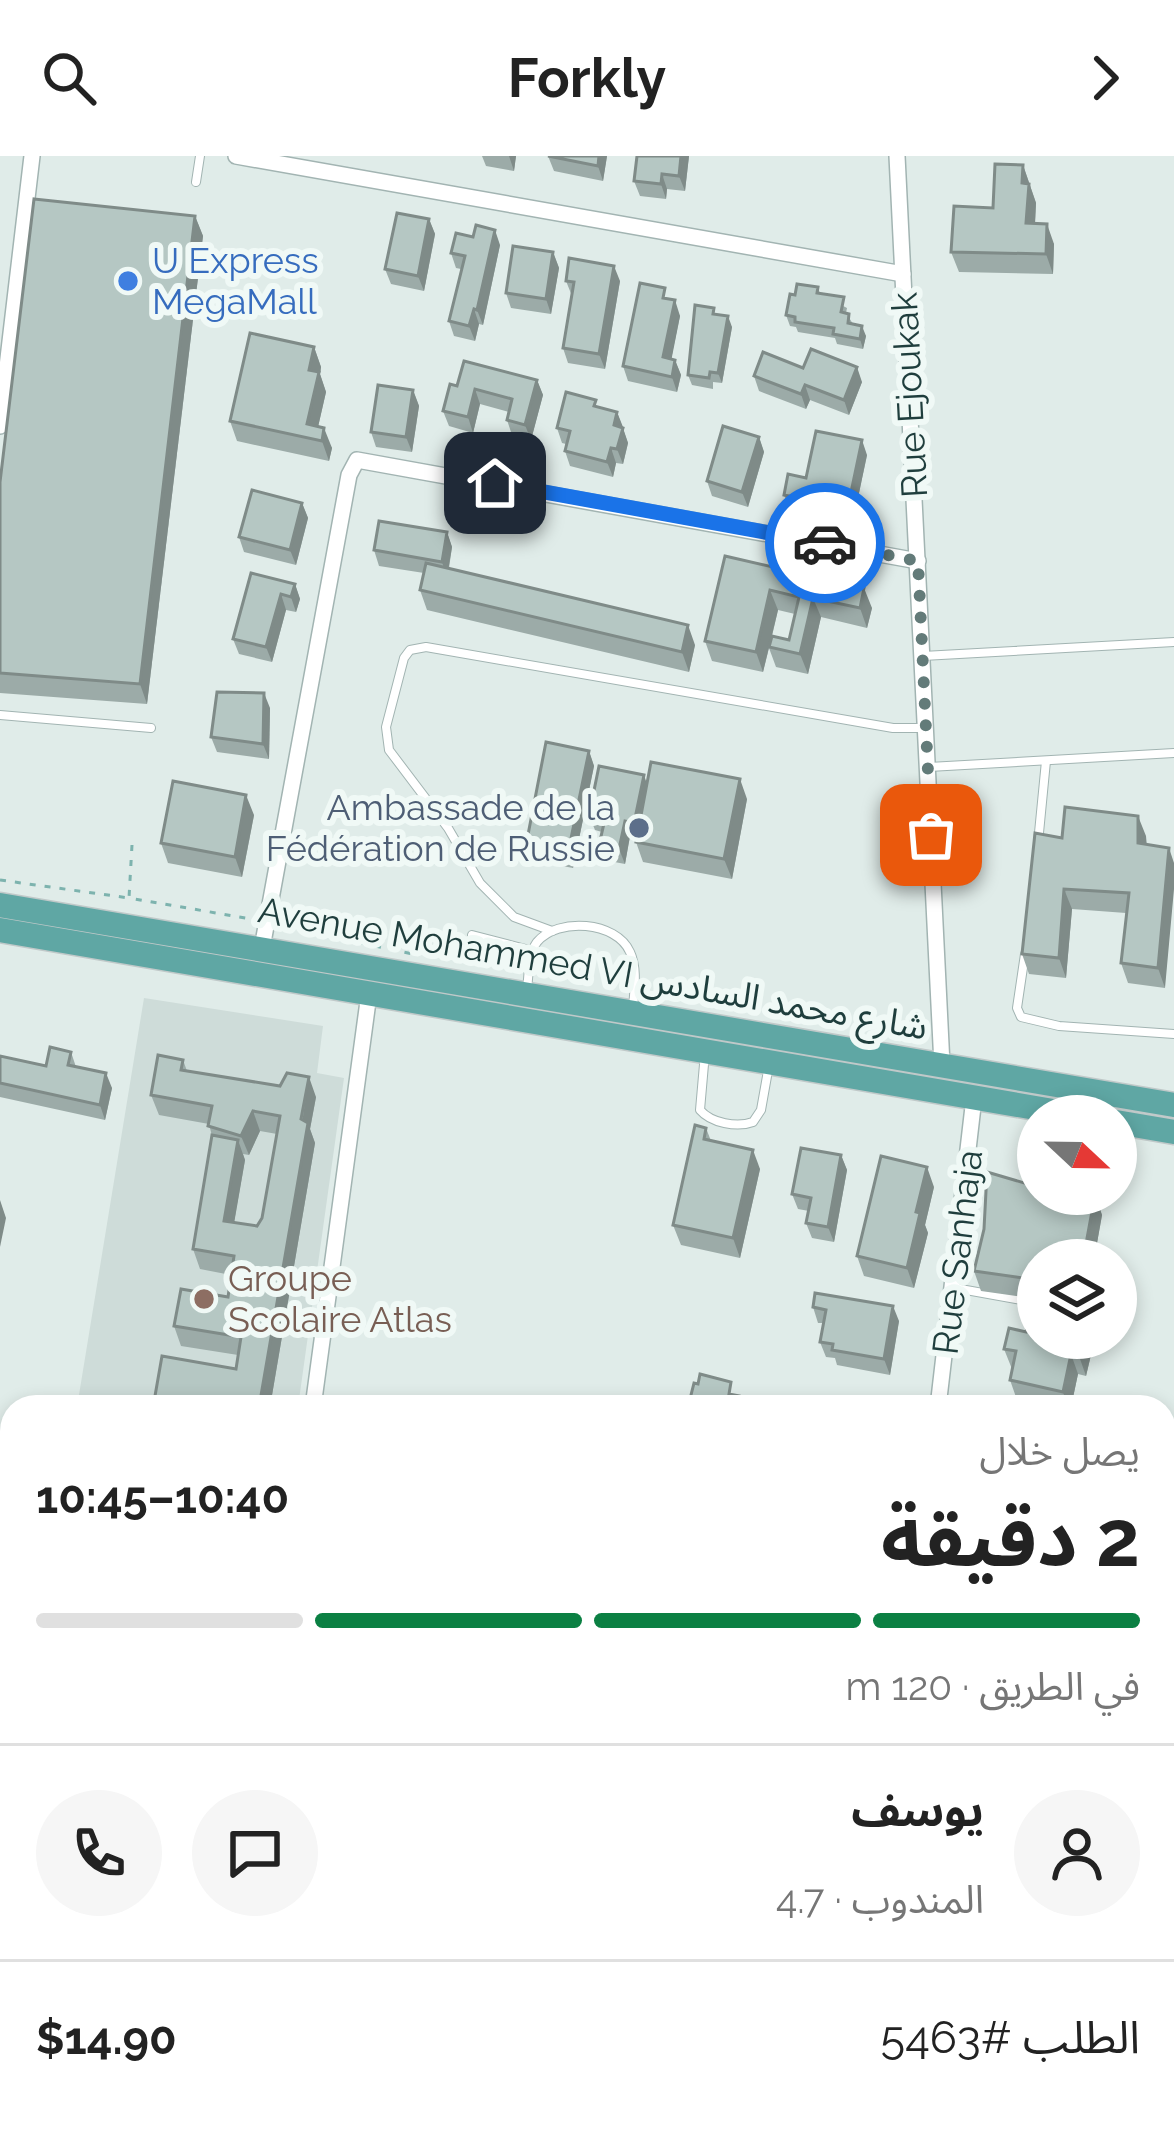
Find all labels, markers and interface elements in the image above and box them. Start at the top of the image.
icon: search [36,45,102,111]
icon: forward [1072,45,1138,111]
text: Forkly [508,46,666,110]
place label: U Express MegaMall [152,239,319,322]
marker: U Express MegaMall [115,268,141,294]
street label: Rue Ejoukak [883,291,935,499]
pin [444,432,546,534]
icon: home [462,450,528,516]
courier [765,483,885,603]
icon: car [792,510,858,576]
pin [880,784,982,886]
place label: Ambassade de la Fédération de Russie [266,786,615,869]
icon: bag [898,802,964,868]
marker: Ambassade de la Fédération de Russie [626,815,652,841]
street label: Avenue Mohammed VI شارع محمد السادس [254,888,931,1054]
north arrow [1017,1095,1137,1215]
map controls [1017,1095,1137,1359]
street label: Rue Sanhaja [924,1147,990,1357]
button: layers [1017,1239,1137,1359]
place label: Groupe Scolaire Atlas [228,1257,452,1340]
marker: Groupe Scolaire Atlas [191,1286,217,1312]
text: يصل خلال [979,1428,1140,1474]
text: 10:40–10:45 [36,1471,289,1524]
text: 2 دقيقة [881,1493,1140,1584]
text: في الطريق · 120 m [845,1663,1140,1709]
text: يوسف [851,1784,984,1837]
button: phone [36,1790,162,1916]
button: chat [192,1790,318,1916]
button: person [1014,1790,1140,1916]
text: المندوب · 4.7 [776,1876,984,1922]
text: الطلب #5463 [881,2011,1140,2064]
text: $14.90 [36,2012,177,2065]

